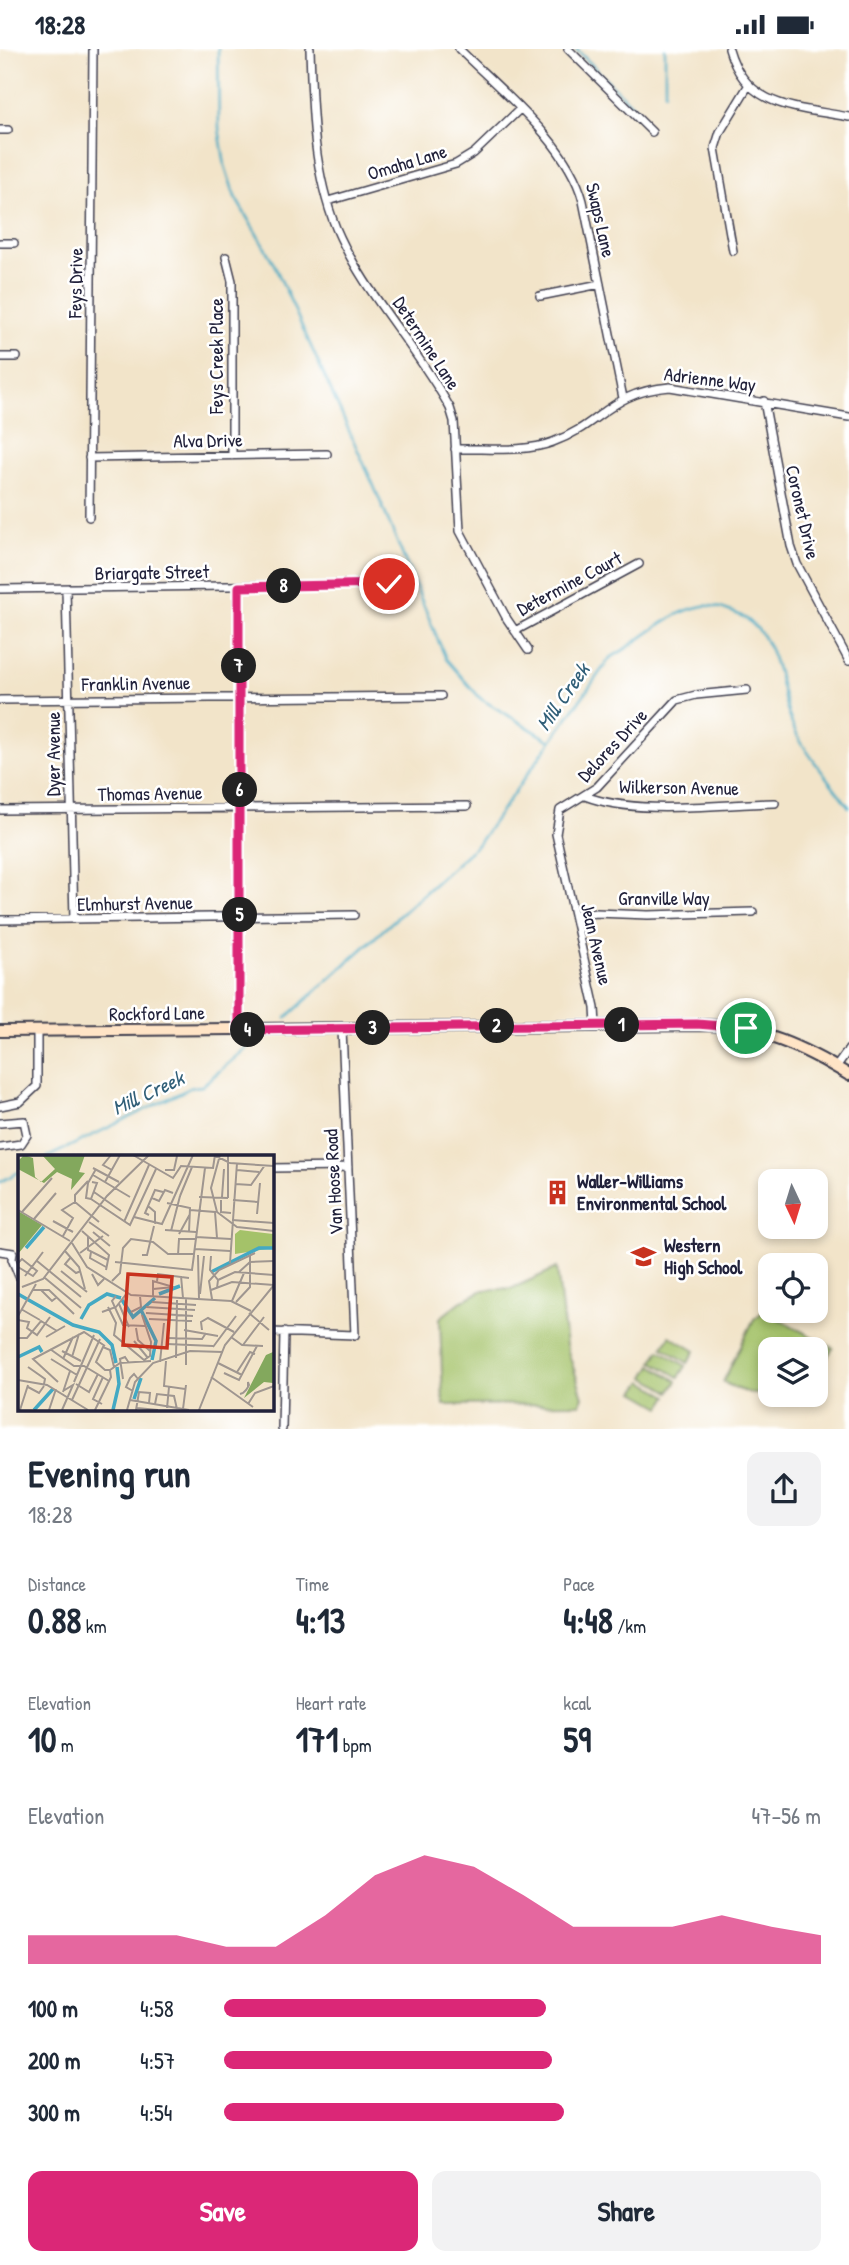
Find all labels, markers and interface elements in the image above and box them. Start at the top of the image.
text: 18:28 [35,7,85,42]
street label: Omaha Lane [364,138,450,186]
street label: Swaps Lane [580,180,622,260]
street label: Feys Drive [61,247,89,319]
street label: Determine Lane [387,291,467,395]
street label: Feys Creek Place [203,298,229,415]
street label: Adrienne Way [663,360,757,398]
street label: Alva Drive [173,426,243,454]
street label: Coronet Drive [780,462,827,562]
street label: Determine Court [512,544,626,622]
pin [359,554,419,614]
street label: Briargate Street [94,558,210,586]
icon: check [370,565,408,603]
pin: 8 [266,569,302,603]
text: 8 [279,572,288,598]
pin: 7 [222,649,256,683]
text: 7 [234,652,243,678]
water label: Mill Creek [529,655,598,736]
street label: Franklin Avenue [80,669,191,697]
street label: Delores Drive [571,702,653,787]
street label: Dyer Avenue [40,711,66,796]
pin: 6 [222,773,258,807]
street label: Wilkerson Avenue [619,773,740,801]
text: 6 [236,776,243,802]
street label: Thomas Avenue [97,779,203,807]
street label: Granville Way [618,885,710,911]
street label: Elmhurst Avenue [77,889,193,917]
pin: 5 [222,897,258,933]
text: 5 [235,901,244,927]
street label: Jean Avenue [575,901,619,988]
pin [716,998,776,1058]
street label: Rockford Lane [109,999,206,1027]
pin: 1 [604,1007,640,1042]
pin: 2 [480,1009,514,1044]
icon: arrive [727,1009,765,1047]
pin: 3 [356,1011,390,1045]
text: 1 [618,1011,625,1037]
text: 2 [492,1012,501,1038]
pin: 4 [230,1013,266,1047]
text: 3 [368,1014,377,1040]
text: 4 [244,1016,251,1042]
water label: Mill Creek [107,1062,190,1122]
street label: Van Hoose Road [317,1128,349,1235]
inset map [18,1155,273,1411]
place label: Waller-Williams Environmental School [577,1168,727,1216]
north arrow [758,1169,828,1239]
map controls [758,1169,828,1407]
building icon: Waller-Williams Environmental School [543,1178,571,1206]
place label: Western High School [664,1232,743,1281]
school or university icon: Western High School [630,1242,658,1270]
button: locate [758,1253,828,1323]
button: layers [758,1337,828,1407]
text: Evening run [28,1447,191,1499]
button: share [747,1452,821,1526]
text: 18:28 [28,1499,72,1530]
text: Distance [28,1571,86,1597]
text: Time [296,1571,329,1597]
text: Pace [563,1571,595,1597]
text: 0.88 [28,1597,81,1644]
text: 4:13 [296,1597,345,1644]
text: 4:48 [563,1597,613,1644]
text: km [81,1613,107,1639]
text: /km [613,1613,646,1639]
text: Elevation [28,1690,91,1716]
text: Heart rate [296,1690,367,1716]
text: kcal [563,1690,591,1716]
text: 10 [28,1716,56,1763]
text: 171 [296,1716,338,1763]
text: 59 [563,1716,591,1763]
text: m [56,1732,74,1758]
text: bpm [338,1732,372,1758]
text: Elevation [28,1800,104,1831]
text: 47–56 m [751,1800,821,1831]
text: 100 m [28,1993,78,2024]
text: 4:58 [140,1993,174,2024]
text: 200 m [28,2045,80,2076]
text: 4:57 [140,2045,175,2076]
text: 300 m [28,2097,80,2128]
text: 4:54 [140,2097,172,2128]
button: Save [28,2171,418,2251]
button: Share [432,2171,821,2251]

